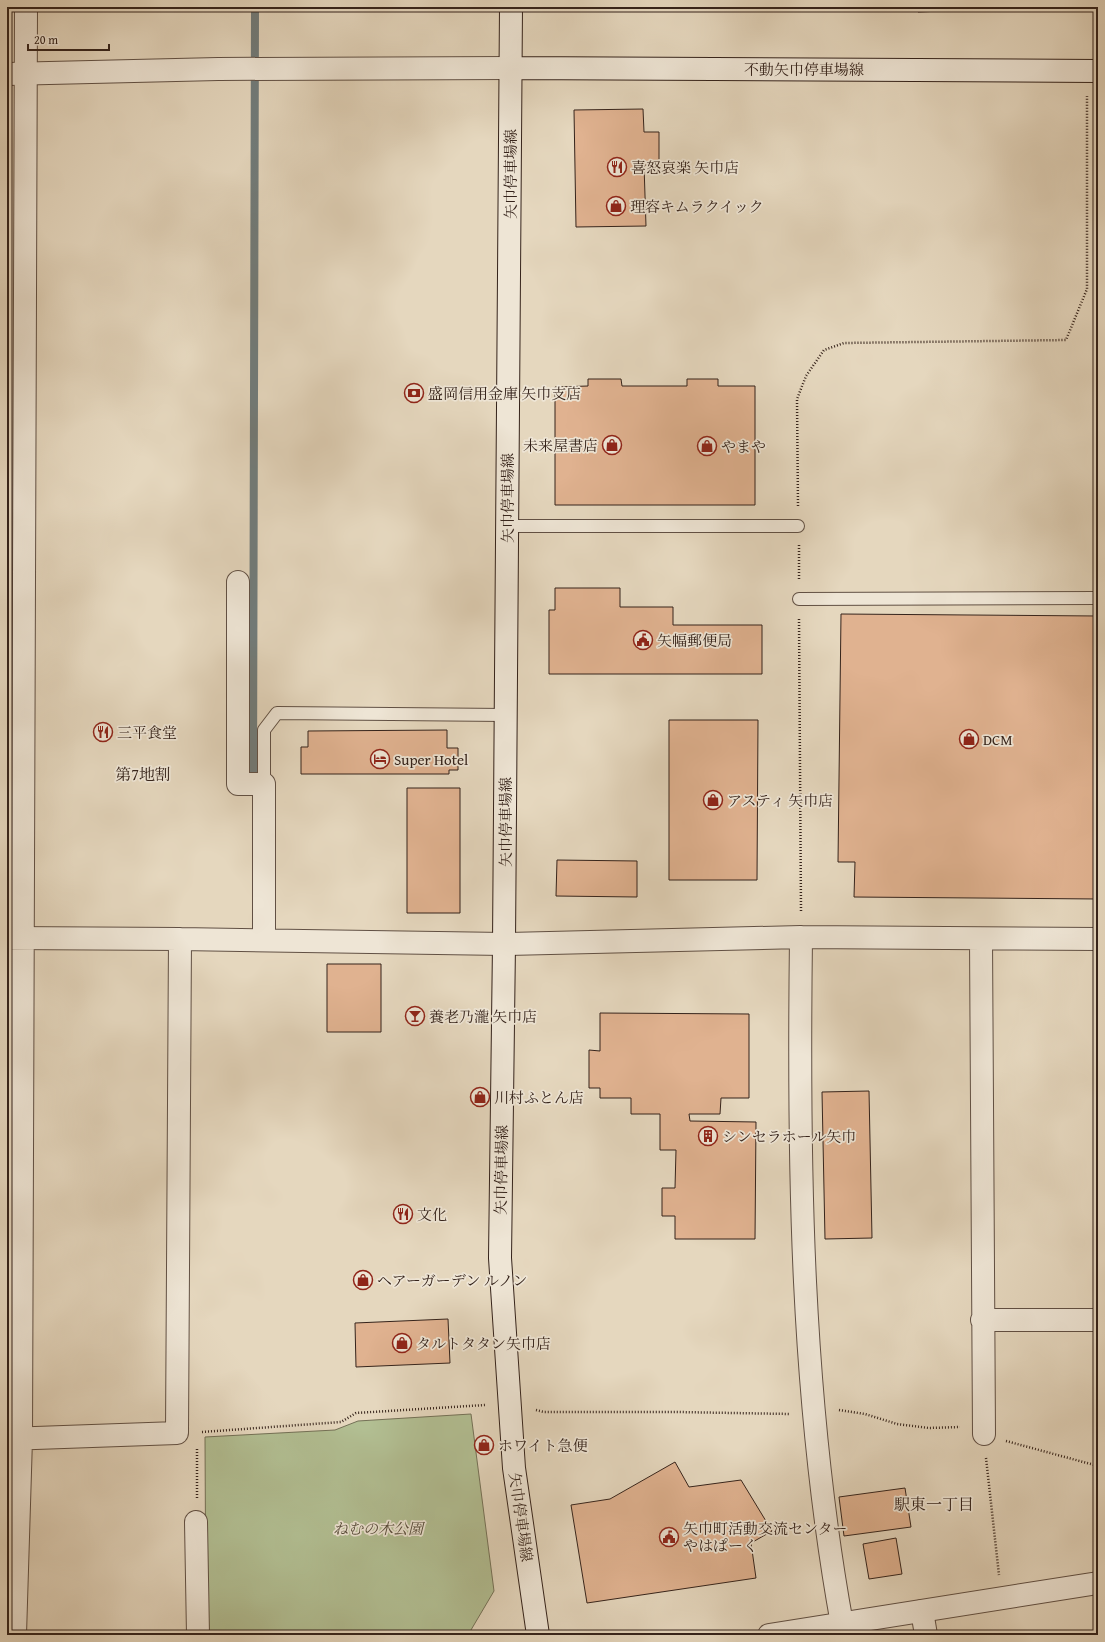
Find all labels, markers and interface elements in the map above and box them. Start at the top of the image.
scale bar [28,26,109,52]
text: 20 m [34,31,58,48]
street label: 不動矢巾停車場線 [744,59,864,80]
street label: 矢巾停車場線 [500,129,521,219]
restaurant icon: 喜怒哀楽 矢巾店 [606,156,628,178]
place label: 喜怒哀楽 矢巾店 [631,157,739,178]
shop icon: 理容キムラクイック [605,195,627,217]
place label: 理容キムラクイック [630,196,764,217]
bank icon: 盛岡信用金庫 矢巾支店 [403,382,425,404]
place label: 盛岡信用金庫 矢巾支店 [428,383,581,404]
shop icon: 未来屋書店 [601,434,623,456]
place label: 未来屋書店 [523,435,598,456]
shop icon: やまや [696,435,718,457]
place label: やまや [721,436,766,457]
street label: 矢巾停車場線 [497,453,518,543]
public building icon: 矢幅郵便局 [632,629,654,651]
place label: 矢幅郵便局 [657,630,732,651]
restaurant icon: 三平食堂 [92,721,114,743]
place label: 三平食堂 [117,722,177,743]
shop icon: DCM [958,728,980,750]
place label: DCM [983,729,1013,750]
hotel icon: Super Hotel [369,748,391,770]
place label: Super Hotel [394,749,468,770]
district label: 第7地割 [115,762,171,786]
street label: 矢巾停車場線 [495,777,516,867]
shop icon: アスティ 矢巾店 [702,789,724,811]
place label: アスティ 矢巾店 [727,790,833,811]
bar icon: 養老乃瀧 矢巾店 [404,1005,426,1027]
place label: 養老乃瀧 矢巾店 [429,1006,537,1027]
shop icon: 川村ふとん店 [469,1086,491,1108]
place label: 川村ふとん店 [494,1087,584,1108]
street label: 矢巾停車場線 [490,1125,512,1215]
building icon: シンセラホール矢巾 [697,1125,719,1147]
place label: シンセラホール矢巾 [722,1126,856,1147]
restaurant icon: 文化 [392,1203,414,1225]
place label: 文化 [417,1204,447,1225]
shop icon: ヘアーガーデン ルノン [352,1269,374,1291]
place label: ヘアーガーデン ルノン [377,1270,528,1291]
shop icon: タルトタタン矢巾店 [391,1332,413,1354]
place label: タルトタタン矢巾店 [416,1333,551,1354]
shop icon: ホワイト急便 [473,1434,495,1456]
place label: ホワイト急便 [498,1435,588,1456]
street label: 矢巾停車場線 [504,1471,538,1563]
district label: 駅東一丁目 [894,1492,974,1516]
park label: ねむの木公園 [333,1518,426,1539]
place label: 矢巾町活動交流センター やはぱーく [683,1518,847,1556]
public building icon: 矢巾町活動交流センター やはぱーく [658,1526,680,1548]

